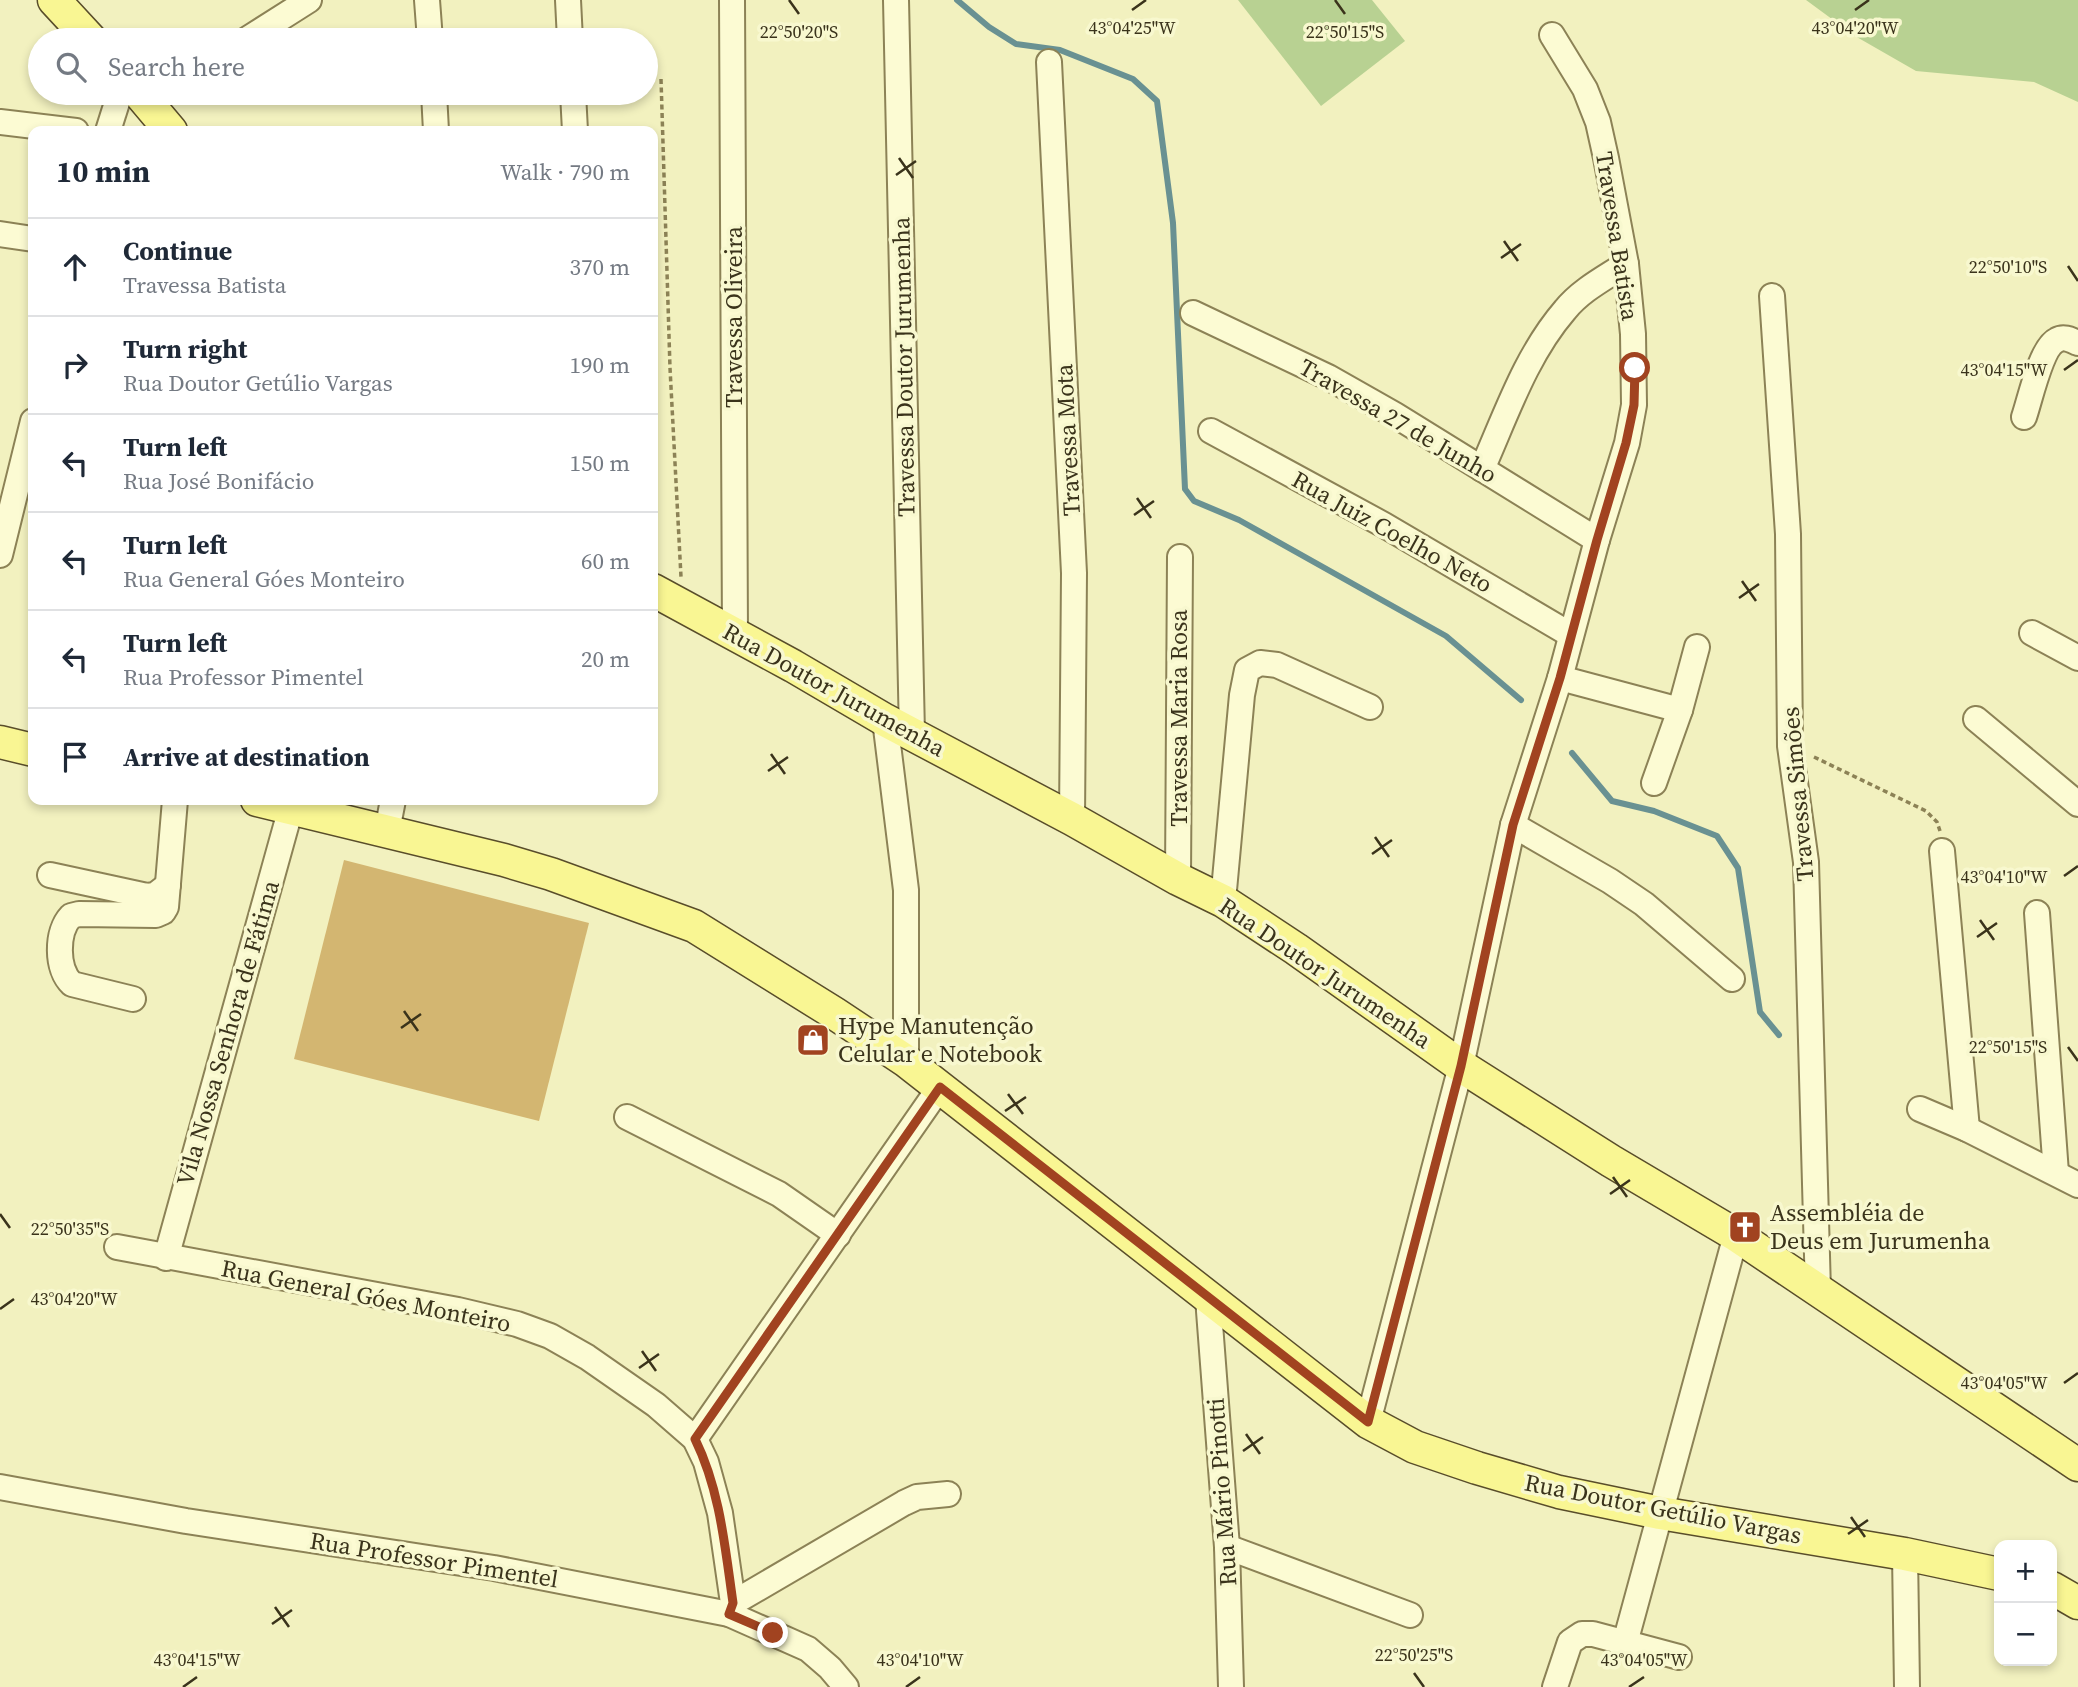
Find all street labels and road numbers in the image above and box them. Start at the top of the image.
street label: Travessa Batista [1588,149,1647,324]
street label: Travessa Doutor Jurumenha [884,216,923,517]
street label: Travessa Oliveira [717,225,750,408]
street label: Travessa 27 de Junho [1293,350,1503,491]
street label: Travessa Mota [1047,362,1088,517]
street label: Rua Juiz Coelho Neto [1286,463,1498,600]
street label: Travessa Maria Rosa [1162,608,1195,827]
street label: Rua Doutor Jurumenha [717,615,952,765]
street label: Travessa Simões [1773,706,1822,883]
street label: Vila Nossa Senhora de Fátima [168,876,287,1189]
street label: Rua Doutor Jurumenha [1213,889,1438,1056]
street label: Rua General Góes Monteiro [219,1251,514,1340]
street label: Rua Mário Pinotti [1198,1397,1245,1587]
street label: Rua Doutor Getúlio Vargas [1522,1465,1804,1552]
street label: Rua Professor Pimentel [308,1524,561,1595]

